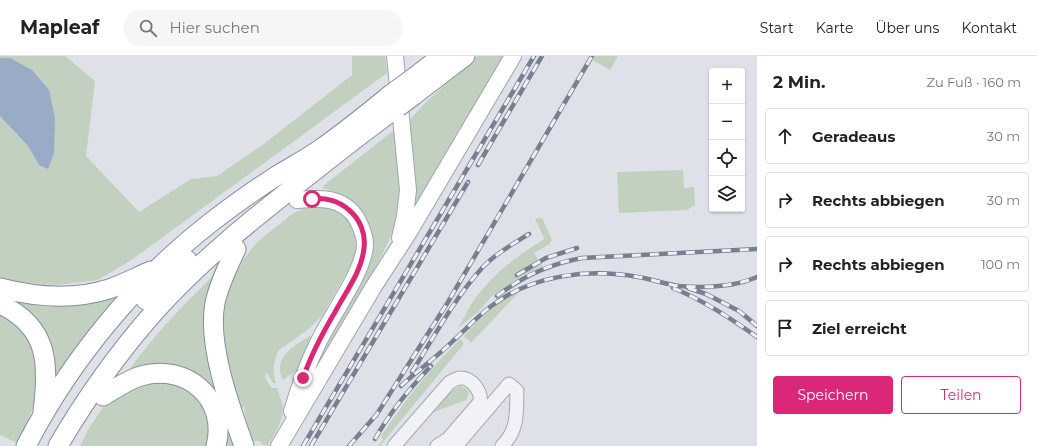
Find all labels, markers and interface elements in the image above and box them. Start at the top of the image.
search box [123,10,403,46]
text: Mapleaf [20,16,99,39]
icon: search [137,17,159,39]
text: Hier suchen [169,18,260,37]
text: Start [760,19,794,37]
text: Karte [816,19,853,37]
text: Über uns [875,19,939,37]
text: Kontakt [961,19,1017,37]
map controls [709,68,745,212]
button: + [709,68,745,104]
text: 2 Min. [773,72,825,92]
text: Zu Fuß · 160 m [927,74,1021,90]
button: − [709,104,745,140]
icon: ahead [774,125,796,147]
text: Geradeaus [812,127,895,146]
text: 30 m [987,128,1020,144]
button: locate [709,140,745,176]
button: layers [709,176,745,212]
icon: right [774,189,796,211]
route start [303,190,321,208]
text: Rechts abbiegen [812,191,945,210]
text: 30 m [987,192,1020,208]
icon: right [774,253,796,275]
text: Rechts abbiegen [812,255,945,274]
text: 100 m [981,256,1020,272]
icon: arrive [774,317,796,339]
text: Ziel erreicht [812,319,907,338]
route end [294,369,312,387]
button: Speichern [773,376,893,414]
button: Teilen [901,376,1021,414]

